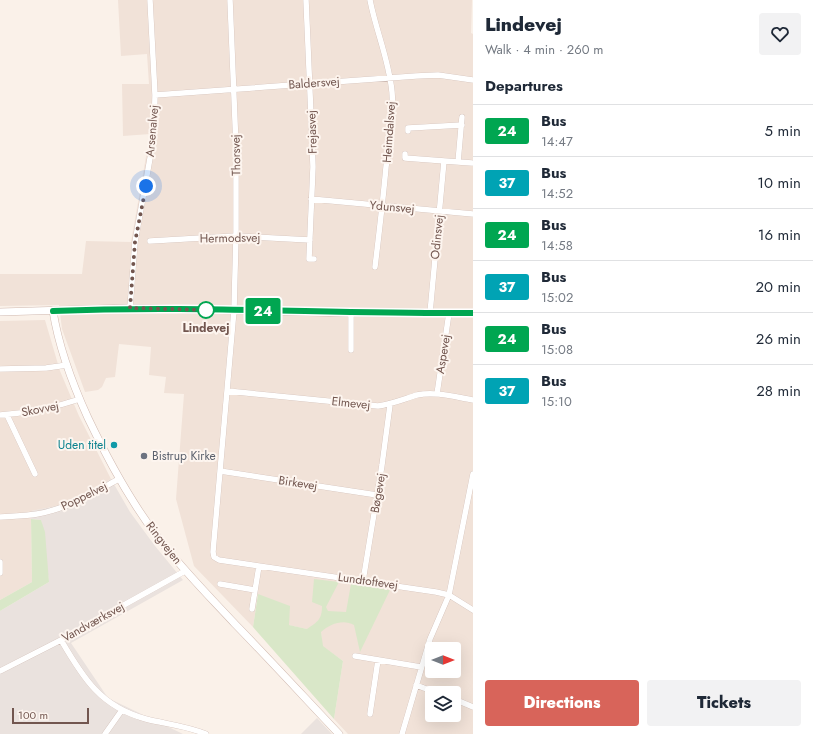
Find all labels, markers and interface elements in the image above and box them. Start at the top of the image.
text: Lindevej [485,11,562,38]
button: heart [759,13,801,55]
text: Walk · 4 min · 260 m [485,40,603,59]
street label: Baldersvej [288,72,340,94]
text: Departures [485,75,563,97]
street label: Heimdalsvej [378,101,400,163]
street label: Arsenalvej [141,104,163,158]
street label: Frejasvej [302,110,322,154]
text: Bus [541,110,566,132]
text: 5 min [765,120,801,142]
text: 24 [498,121,516,141]
text: 14:47 [541,132,573,151]
street label: Thorsvej [227,134,245,176]
text: Bus [541,162,566,184]
text: 10 min [757,172,801,194]
text: 37 [499,173,515,193]
your location [136,176,156,196]
text: 14:52 [541,184,573,203]
street label: Ydunsvej [369,196,415,218]
street label: Odinsvej [426,214,448,260]
text: Bus [541,214,566,236]
text: 16 min [758,224,801,246]
text: 24 [498,225,516,245]
street label: Hermodsvej [200,228,260,248]
text: 14:58 [541,236,573,255]
text: Bus [541,266,566,288]
text: 20 min [755,276,801,298]
text: 37 [499,277,515,297]
text: 15:02 [541,288,573,307]
line badge: 24 [245,298,281,324]
marker: Lindevej [197,301,215,319]
text: 24 [254,301,272,321]
text: Bus [541,318,566,340]
place label: Lindevej [183,319,229,337]
text: 26 min [756,328,801,350]
text: 24 [498,329,516,349]
street label: Aspevej [431,333,455,375]
text: 15:08 [541,340,573,359]
text: Bus [541,370,566,392]
text: 28 min [756,380,801,402]
text: 37 [499,381,515,401]
street label: Elmevej [331,392,371,414]
text: 15:10 [541,392,572,411]
street label: Skovvej [20,397,60,421]
place label: Uden titel [58,436,106,454]
marker: Uden titel [109,440,119,450]
place label: Bistrup Kirke [152,447,216,465]
marker: Bistrup Kirke [139,451,149,461]
street label: Birkevej [277,471,319,495]
street label: Bøgevej [366,472,390,514]
street label: Poppelvej [58,477,110,515]
street label: Ringvejen [142,518,186,568]
street label: Lundtoftevej [337,568,399,594]
street label: Vandværksvej [58,597,128,647]
north arrow [425,642,461,678]
map controls [425,642,461,722]
button: Directions [485,680,639,726]
button: Tickets [647,680,801,726]
button: layers [425,686,461,722]
scale bar [12,706,89,725]
text: 100 m [18,707,48,723]

